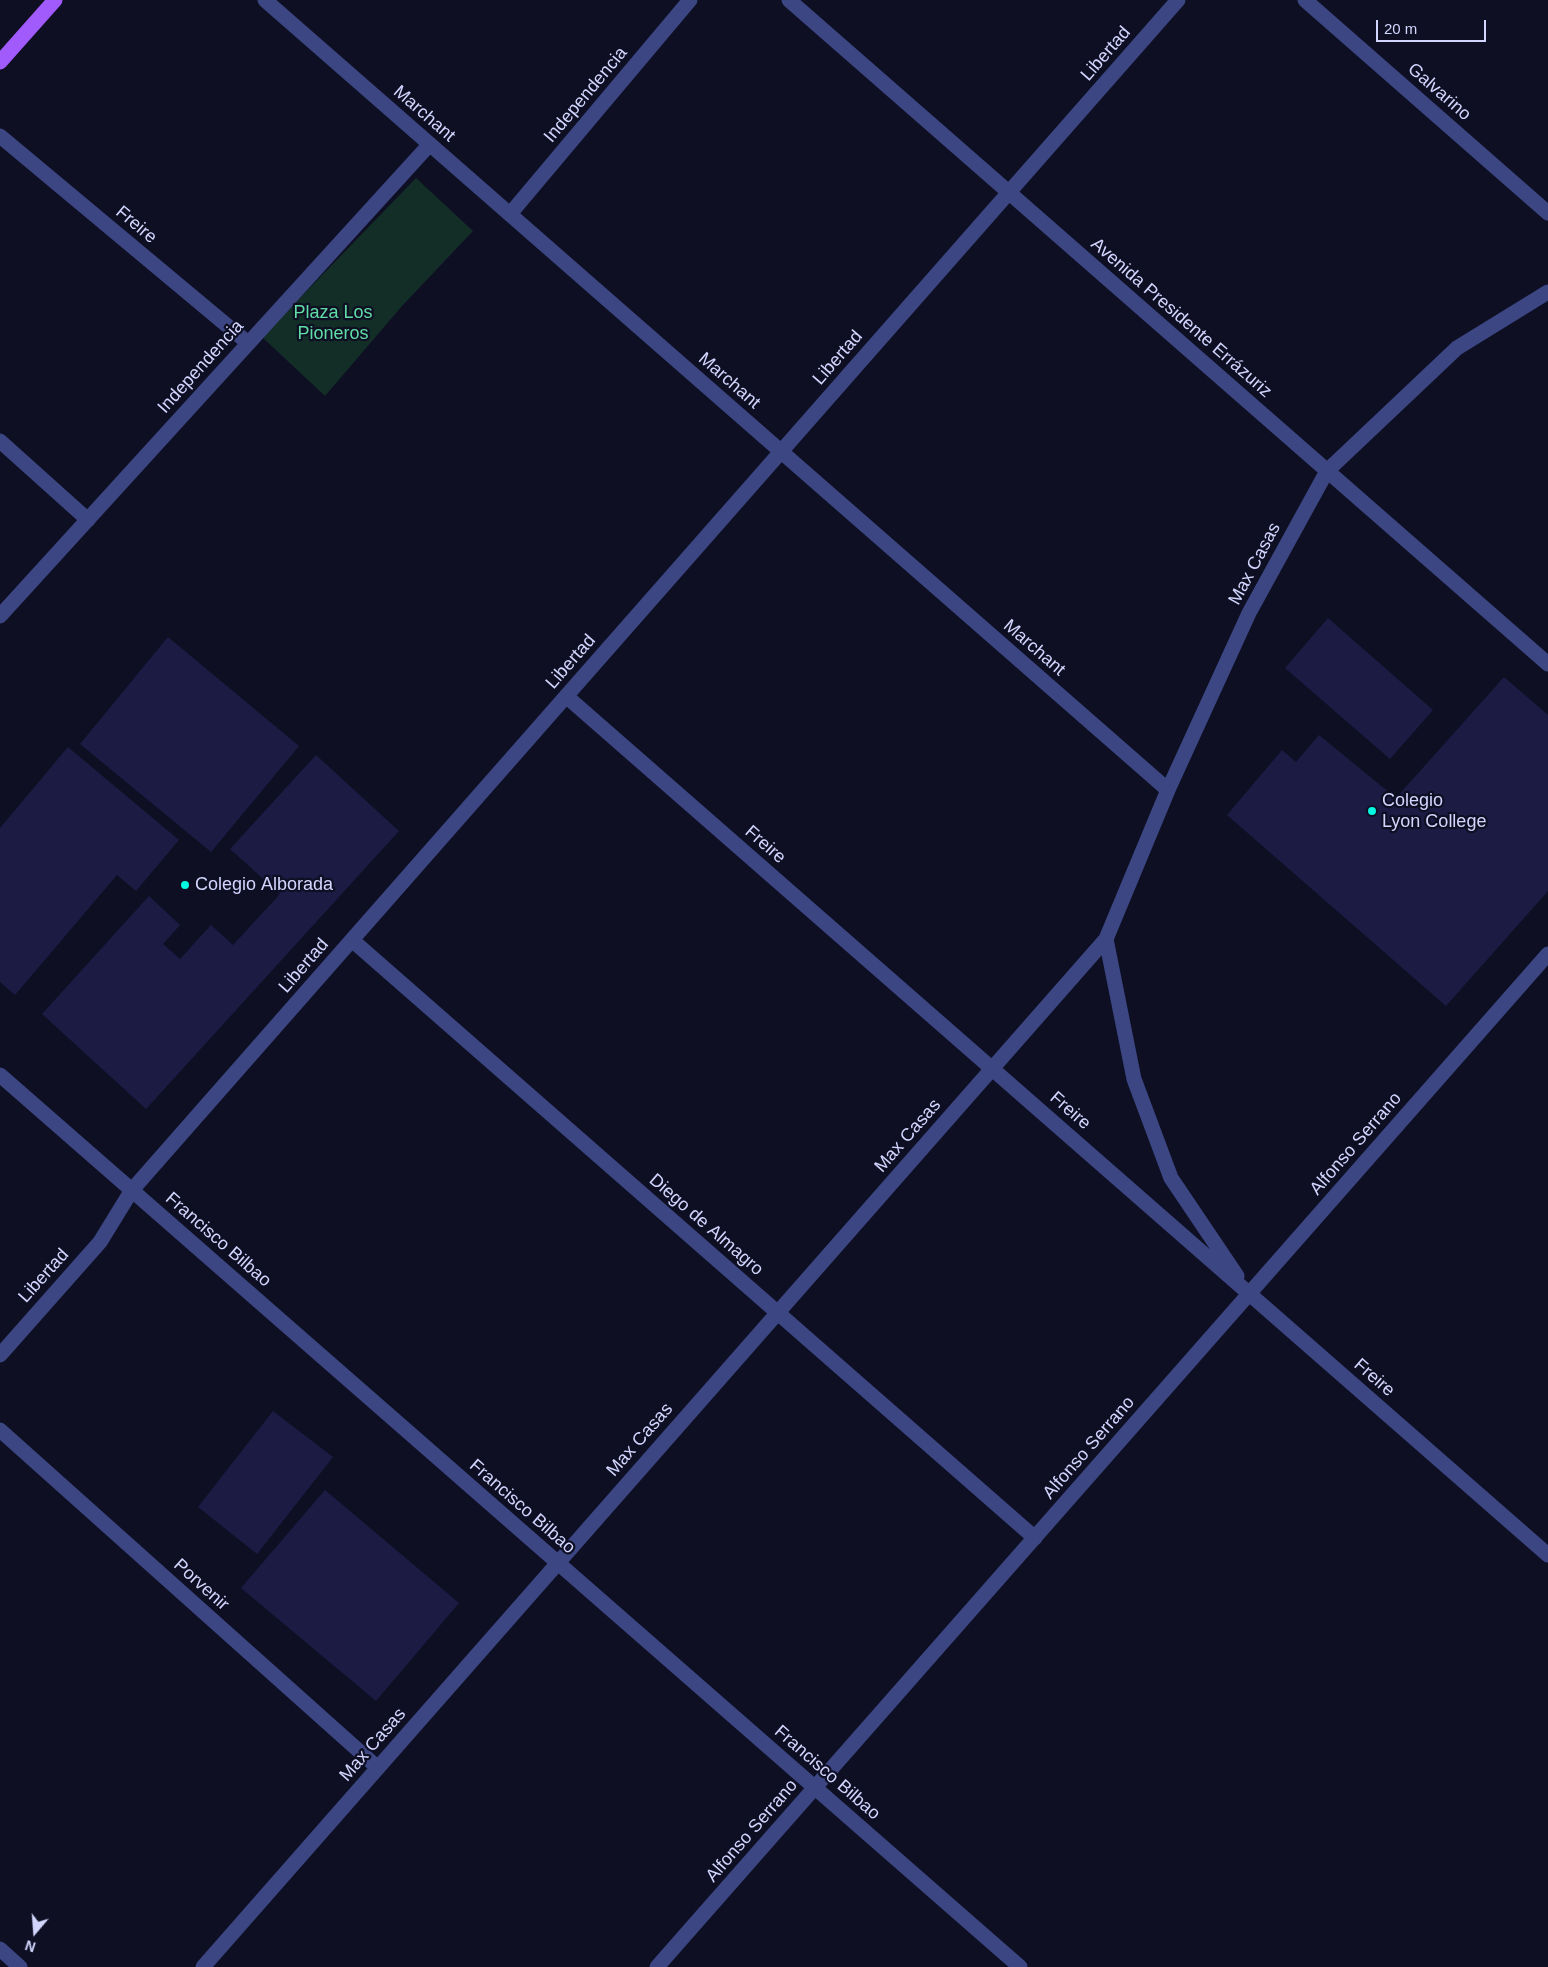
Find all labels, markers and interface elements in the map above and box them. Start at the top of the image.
scale bar [1378,10,1488,42]
text: 20 m [1384,20,1417,37]
street label: Libertad [1077,22,1135,86]
street label: Independencia [540,43,632,147]
street label: Galvarino [1403,59,1475,125]
street label: Marchant [389,81,459,147]
street label: Freire [111,202,161,248]
street label: Avenida Presidente Errázuriz [1086,233,1276,403]
park label: Plaza Los Pioneros [293,302,373,344]
street label: Independencia [153,316,249,418]
street label: Libertad [809,326,867,390]
street label: Marchant [694,348,764,414]
street label: Max Casas [1224,519,1286,609]
street label: Marchant [999,615,1069,681]
street label: Libertad [542,630,600,694]
place label: Colegio Lyon College [1382,790,1486,832]
marker: Colegio Lyon College [1366,805,1378,817]
street label: Freire [740,821,790,869]
place label: Colegio Alborada [195,874,333,896]
marker: Colegio Alborada [179,879,191,891]
street label: Libertad [275,934,333,998]
street label: Freire [1045,1087,1095,1135]
street label: Alfonso Serrano [1306,1088,1406,1200]
street label: Max Casas [870,1095,946,1177]
street label: Diego de Almagro [645,1170,767,1280]
street label: Francisco Bilbao [161,1188,275,1292]
street label: Libertad [14,1245,74,1307]
street label: Freire [1349,1354,1399,1402]
street label: Alfonso Serrano [1039,1392,1139,1504]
street label: Max Casas [602,1399,678,1481]
street label: Francisco Bilbao [465,1455,579,1559]
street label: Porvenir [169,1555,233,1615]
street label: Max Casas [335,1704,411,1786]
street label: Francisco Bilbao [770,1721,884,1825]
street label: Alfonso Serrano [702,1775,802,1887]
north arrow [10,1907,60,1957]
text: N [23,1937,38,1955]

